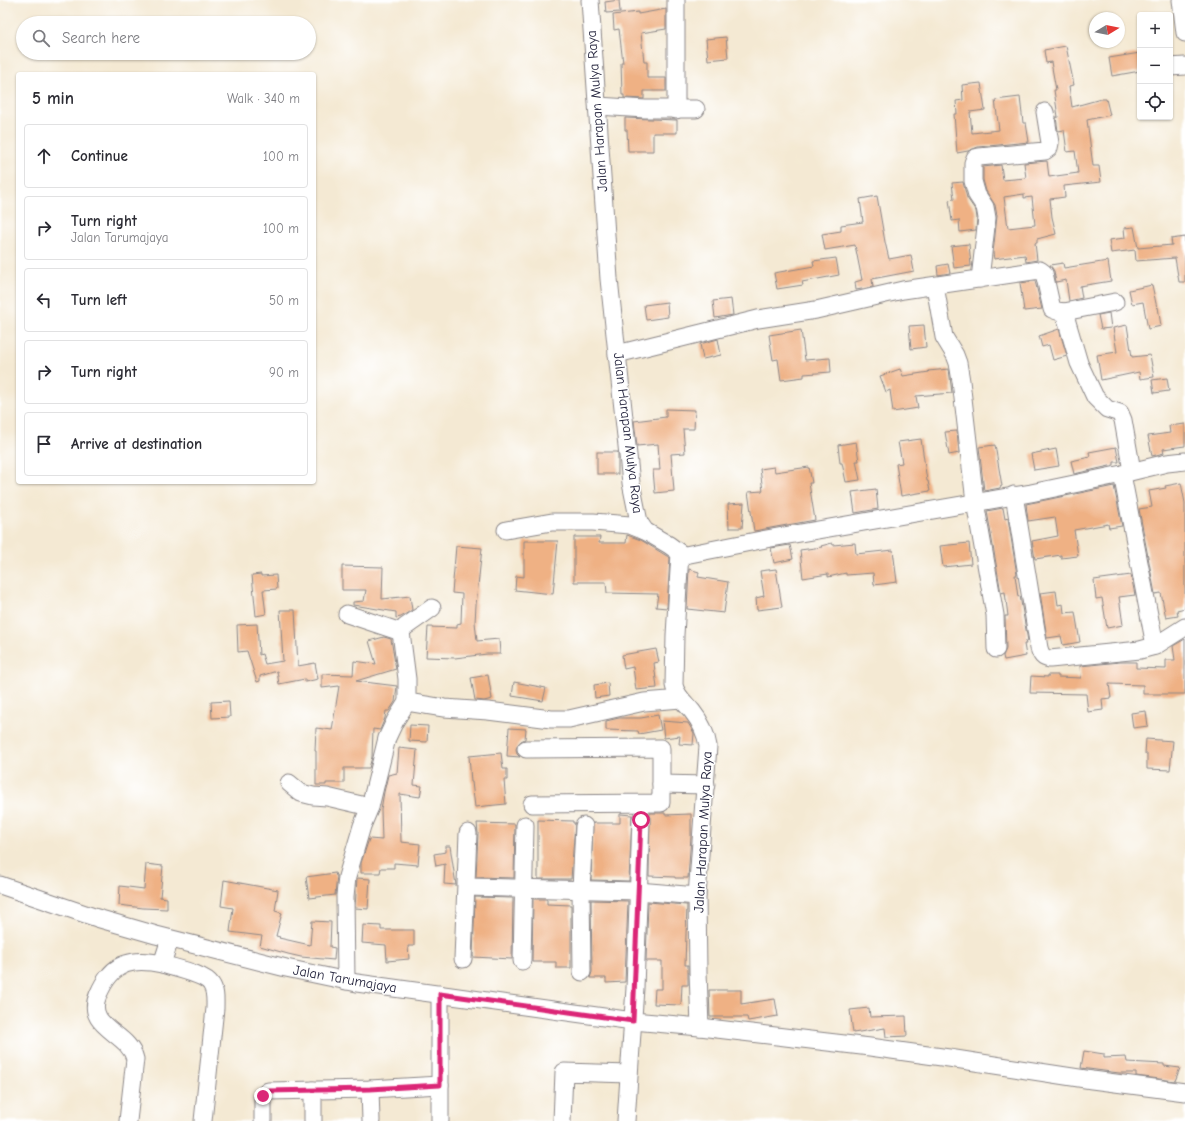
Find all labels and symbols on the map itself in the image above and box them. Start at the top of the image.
north arrow [1089,12,1125,48]
street label: Jalan Harapan Mulya Raya [583,30,611,192]
street label: Jalan Harapan Mulya Raya [610,352,646,514]
street label: Jalan Harapan Mulya Raya [690,751,716,913]
route start [632,811,650,829]
street label: Jalan Tarumajaya [292,962,398,996]
route end [254,1087,272,1105]

